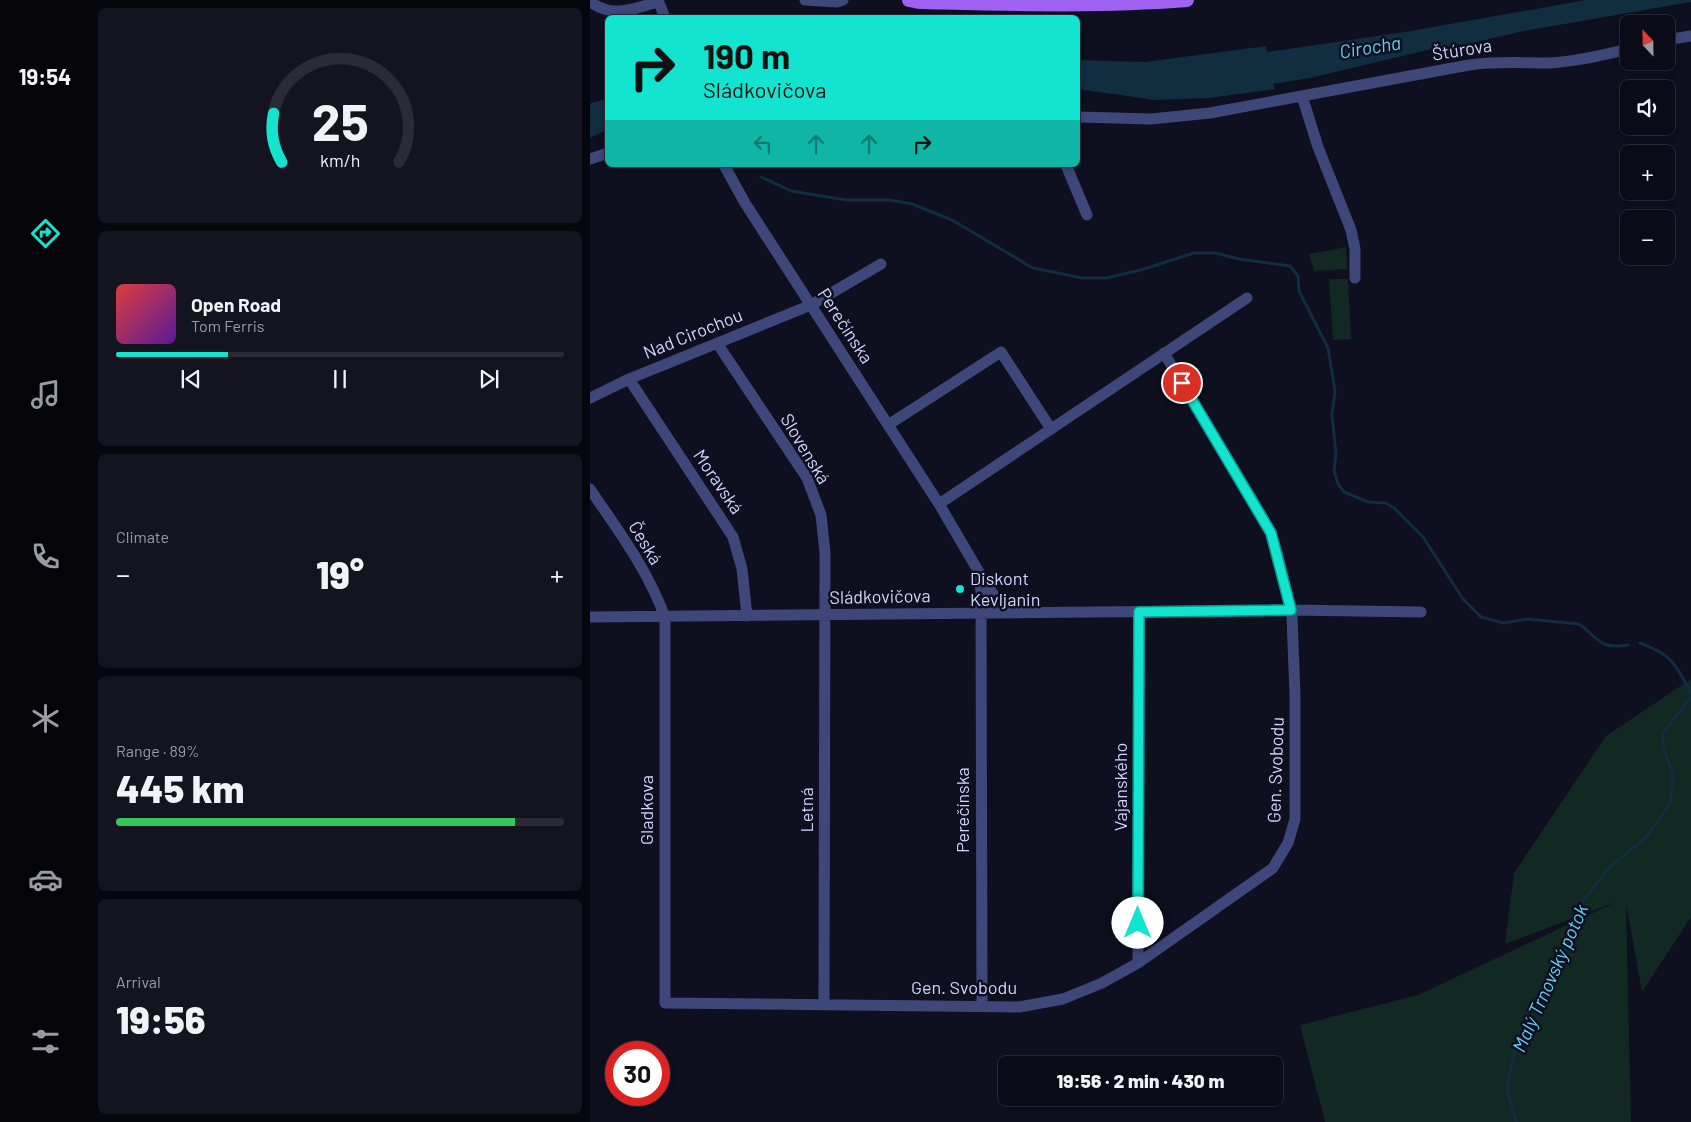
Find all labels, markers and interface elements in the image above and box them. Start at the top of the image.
north arrow [1620,15,1675,70]
map controls [1620,15,1675,265]
water label: Cirocha [1337,30,1402,63]
street label: Štúrova [1430,33,1493,65]
text: 190 m [703,34,790,76]
icon: right [620,35,685,100]
text: 19:54 [19,63,71,89]
text: Sládkovičova [703,76,827,102]
button: sound [1620,80,1675,135]
text: 25 [311,89,369,151]
icon: left [749,130,777,158]
icon: ahead [802,130,830,158]
icon: ahead [855,130,883,158]
icon: right [908,130,936,158]
button: + [1620,145,1675,200]
text: km/h [320,149,360,171]
button: − [1620,210,1675,265]
icon: directions [28,216,63,251]
street label: Perečínska [813,284,878,367]
text: Open Road [191,293,281,316]
street label: Nad Cirochou [640,303,745,363]
text: Tom Ferris [191,316,265,335]
pin [1161,362,1203,404]
icon: previous [177,365,205,393]
icon: pause [326,365,354,393]
icon: next [475,365,503,393]
icon: arrive [1168,369,1196,397]
icon: music [28,377,63,412]
street label: Slovenská [776,409,835,488]
street label: Moravská [689,445,748,518]
street label: Česká [624,517,667,568]
text: Climate [116,527,169,546]
icon: phone [28,539,63,574]
text: 19° [316,551,364,597]
text: − [116,557,130,591]
text: + [550,557,564,591]
place label: Diskont Kevljanin [970,567,1040,610]
marker: Diskont Kevljanin [954,583,966,595]
street label: Sládkovičova [829,584,931,608]
icon: climate [28,701,63,736]
street label: Gen. Svobodu [1262,717,1288,823]
text: Range · 89% [116,741,200,760]
street label: Vajanského [1109,743,1131,831]
text: 445 km [116,765,244,811]
street label: Perečínska [951,767,973,853]
street label: Gladkova [635,775,657,845]
street label: Letná [795,787,817,833]
icon: car [28,862,63,897]
position arrow [1111,896,1163,948]
water label: Malý Trnovský potok [1507,900,1593,1055]
text: Arrival [116,972,161,991]
street label: Gen. Svobodu [911,976,1017,998]
text: 19:56 [116,996,205,1042]
icon: filters [28,1024,63,1059]
speed limit sign: 30 [605,1041,670,1106]
text: 19:56 · 2 min · 430 m [1057,1069,1224,1092]

